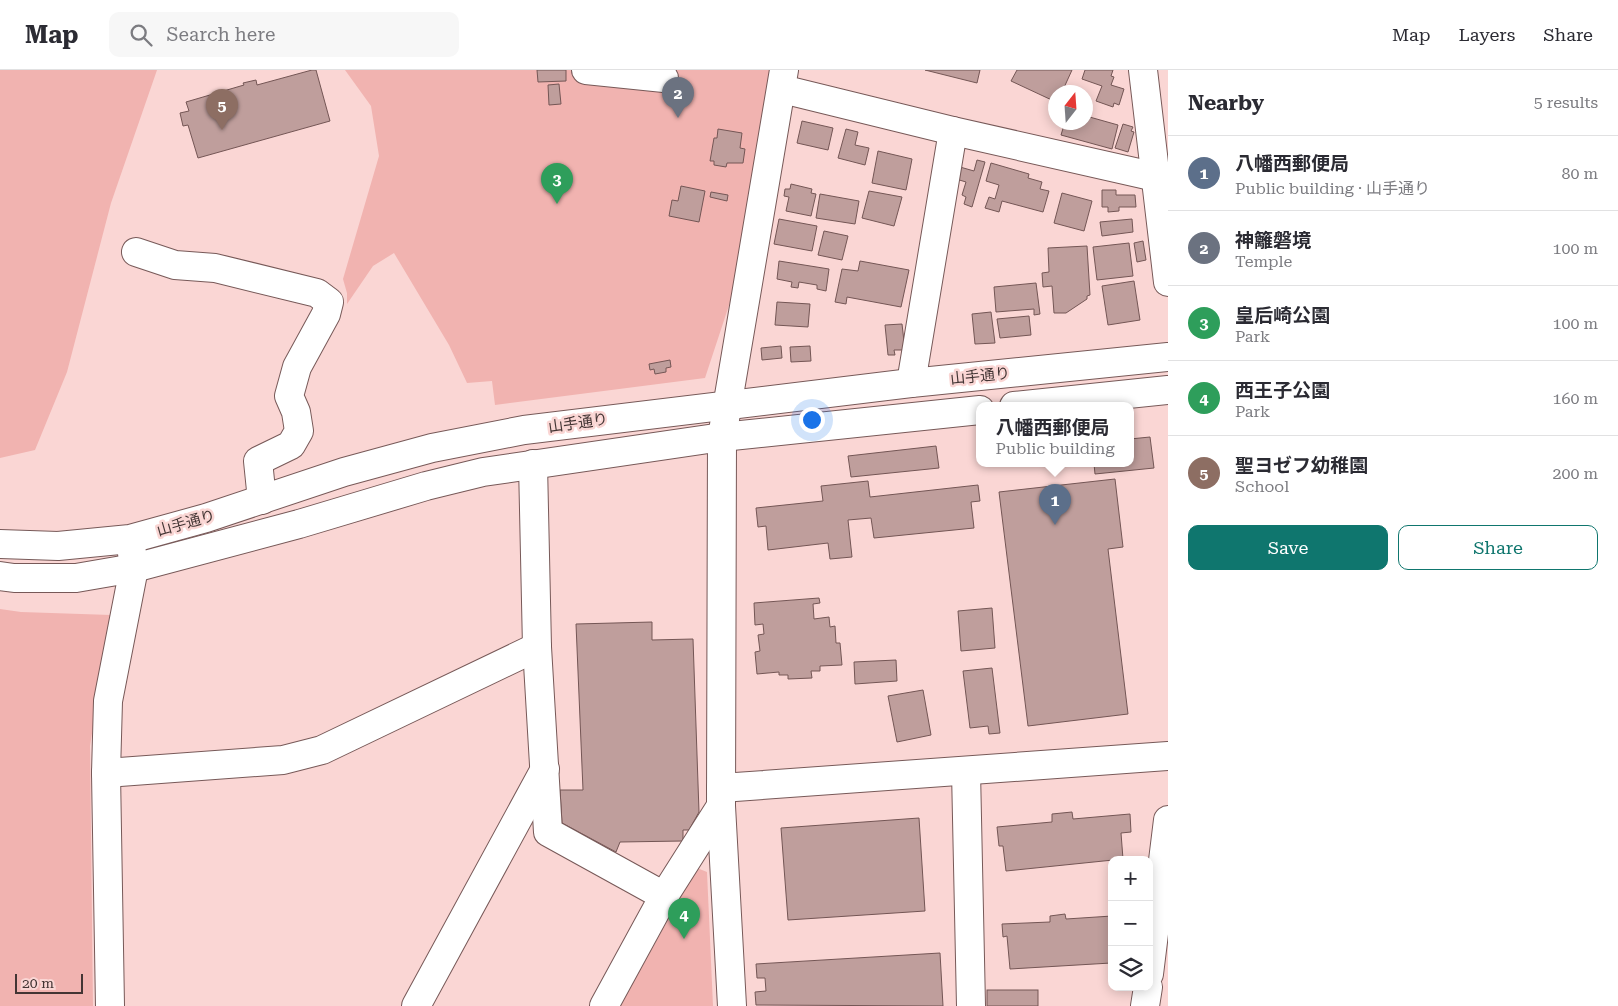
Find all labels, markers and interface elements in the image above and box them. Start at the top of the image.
search box [109,12,459,57]
text: Map [25,21,79,49]
icon: search [127,21,155,49]
text: Search here [167,23,275,46]
text: Map [1392,24,1431,45]
text: Layers [1459,24,1515,45]
text: Share [1543,24,1593,45]
pin: 2 [662,77,694,118]
north arrow [1048,85,1093,130]
pin: 5 [206,89,238,130]
text: Nearby [1188,91,1264,115]
text: 5 results [1534,93,1598,112]
text: 八幡西郵便局 [1235,152,1349,175]
pin: 3 [541,163,573,204]
text: 1 [1200,164,1208,183]
text: 80 m [1561,164,1598,183]
text: Public building · 山手通り [1235,179,1430,198]
text: 神籬磐境 [1235,229,1311,252]
text: 2 [1200,239,1208,258]
text: 100 m [1552,239,1598,258]
text: Temple [1235,252,1292,271]
text: 皇后崎公園 [1235,304,1330,327]
text: 3 [1200,314,1208,333]
text: 100 m [1552,314,1598,333]
text: Park [1235,327,1270,346]
street label: 山手通り [949,364,1011,388]
text: 西王子公園 [1235,379,1330,402]
text: 4 [1200,389,1208,408]
text: 160 m [1552,389,1598,408]
popup [976,402,1134,467]
text: Park [1235,402,1270,421]
your location [799,407,825,433]
street label: 山手通り [547,410,609,436]
text: 八幡西郵便局 [996,416,1110,439]
text: Public building [996,439,1114,458]
text: 聖ヨゼフ幼稚園 [1235,454,1368,477]
text: 5 [1200,464,1208,483]
text: 200 m [1552,464,1598,483]
text: School [1235,477,1289,496]
pin: 1 [1039,484,1071,525]
street label: 山手通り [155,506,217,540]
button: Save [1188,525,1388,570]
button: Share [1398,525,1598,570]
map controls [1108,856,1153,991]
button: + [1108,856,1153,901]
pin: 4 [668,898,700,939]
button: − [1108,901,1153,946]
button: layers [1108,946,1153,991]
scale bar [15,971,82,994]
text: 20 m [22,975,54,991]

